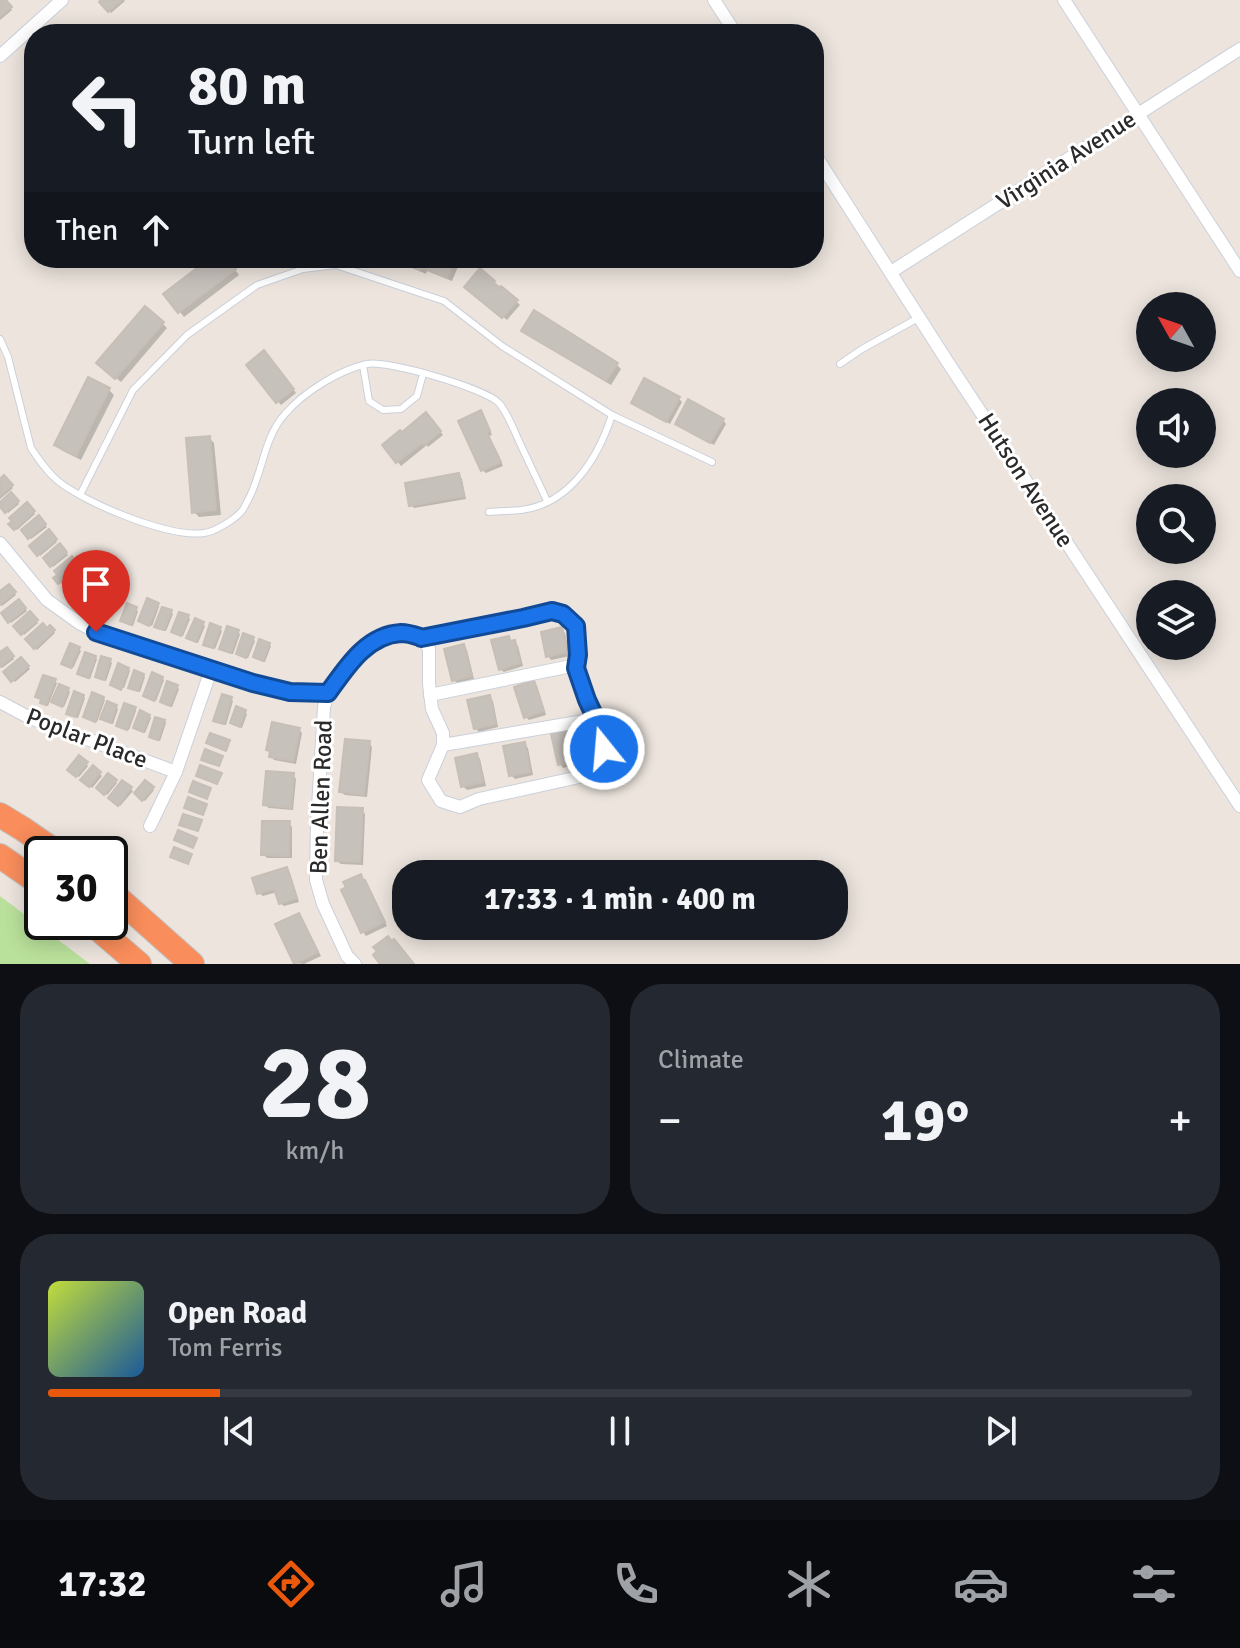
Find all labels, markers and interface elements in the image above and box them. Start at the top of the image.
text: 80 m [188,51,306,120]
icon: left [56,56,160,160]
street label: Virginia Avenue [991,104,1141,216]
text: Turn left [188,120,315,165]
icon: ahead [134,208,178,252]
text: Then [56,212,118,249]
north arrow [1136,292,1216,372]
map controls [1136,292,1216,660]
button: sound [1136,388,1216,468]
street label: Hutson Avenue [971,407,1081,553]
button: search [1136,484,1216,564]
pin [62,550,130,632]
icon: arrive [74,562,118,606]
button: layers [1136,580,1216,660]
street label: Poplar Place [22,701,152,775]
position arrow [562,707,646,791]
street label: Ben Allen Road [303,719,339,875]
speed limit sign: 30 [24,836,128,940]
text: 17:33 · 1 min · 400 m [484,881,756,918]
text: 28 [259,1019,371,1147]
text: Climate [658,1044,744,1076]
text: 19° [881,1084,969,1158]
text: − [658,1094,682,1148]
text: + [1168,1094,1192,1148]
text: km/h [286,1135,344,1167]
text: Open Road [168,1295,307,1332]
text: Tom Ferris [168,1332,282,1364]
icon: previous [217,1409,261,1453]
icon: pause [598,1409,642,1453]
icon: next [979,1409,1023,1453]
icon: directions [263,1556,319,1612]
icon: music [436,1556,492,1612]
icon: phone [608,1556,664,1612]
icon: climate [781,1556,837,1612]
icon: car [953,1556,1009,1612]
icon: filters [1126,1556,1182,1612]
text: 17:32 [58,1562,147,1607]

